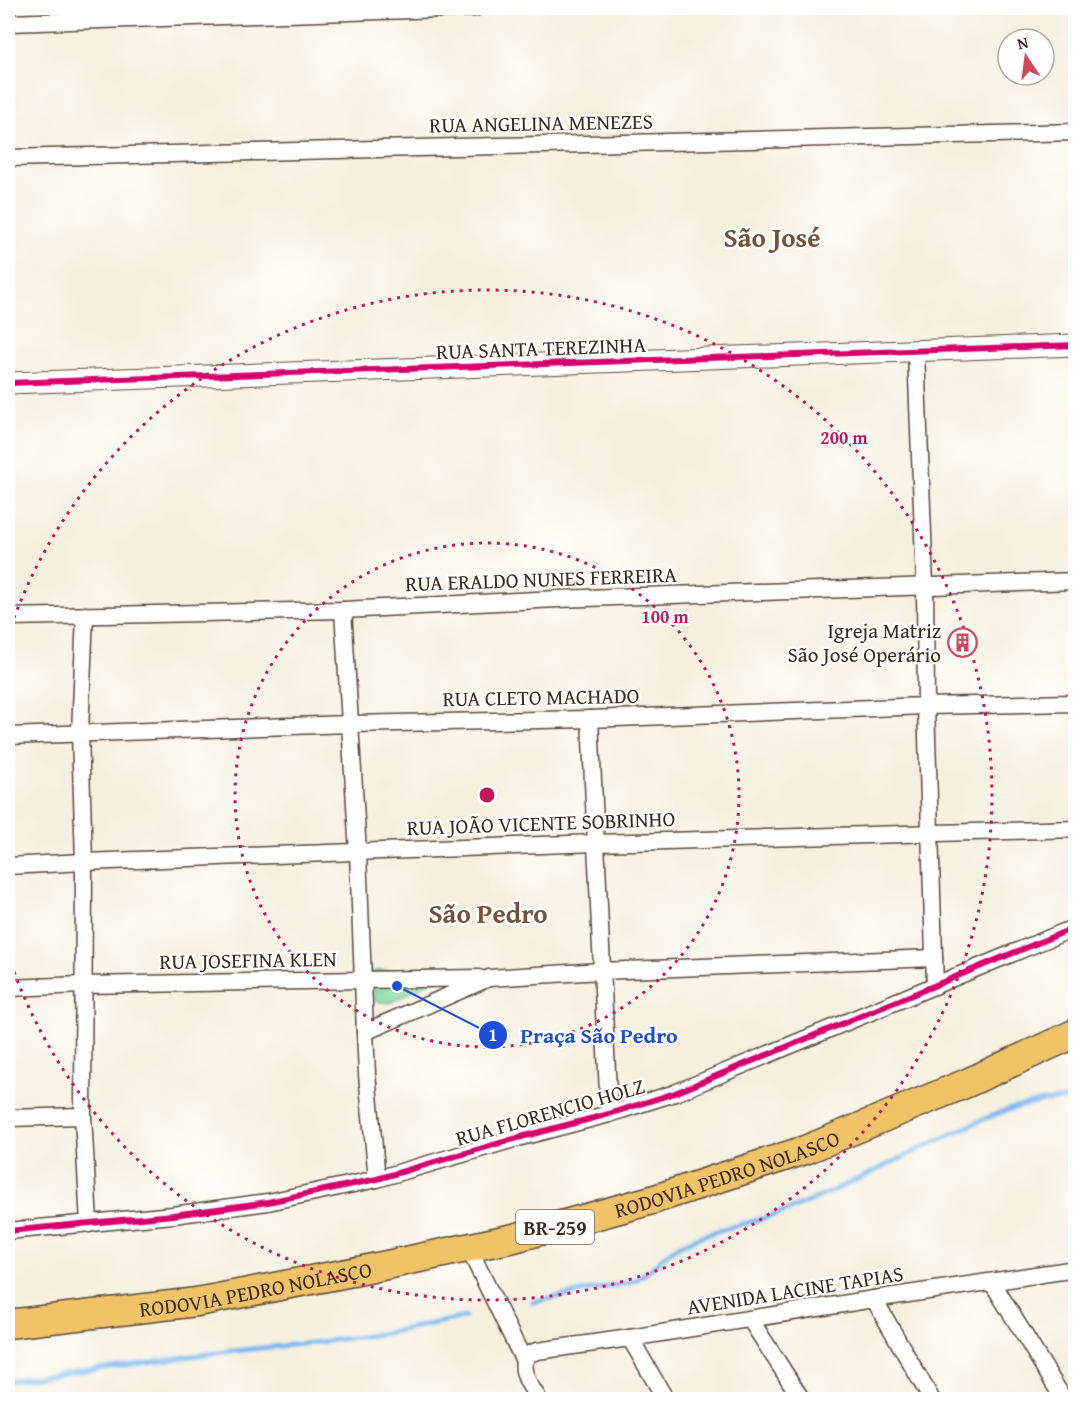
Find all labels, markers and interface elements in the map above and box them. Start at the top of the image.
north arrow [996,27,1056,87]
text: N [1015,29,1031,55]
street label: RUA ANGELINA MENEZES [429,106,653,140]
district label: São José [724,217,820,257]
street label: RUA SANTA TEREZINHA [436,329,647,367]
text: 200 m [820,424,868,451]
street label: RUA ERALDO NUNES FERREIRA [405,559,678,599]
text: 100 m [641,603,689,630]
place label: Igreja Matriz São José Operário [788,615,941,670]
building icon: Igreja Matriz São José Operário [946,626,978,658]
street label: RUA CLETO MACHADO [442,680,640,714]
centre of rings [477,785,497,805]
street label: RUA JOÃO VICENTE SOBRINHO [406,803,676,843]
district label: São Pedro [428,893,548,933]
street label: RUA JOSEFINA KLEN [159,943,337,977]
callout: Praça São Pedro [478,1015,690,1055]
text: Praça São Pedro [520,1019,678,1051]
text: 1 [488,1021,498,1048]
street label: RUA FLORENCIO HOLZ [452,1070,648,1154]
street label: RODOVIA PEDRO NOLASCO [611,1122,844,1225]
road number: BR-259 [516,1210,594,1244]
street label: RODOVIA PEDRO NOLASCO [138,1253,374,1324]
street label: AVENIDA LACINE TAPIAS [685,1258,905,1322]

